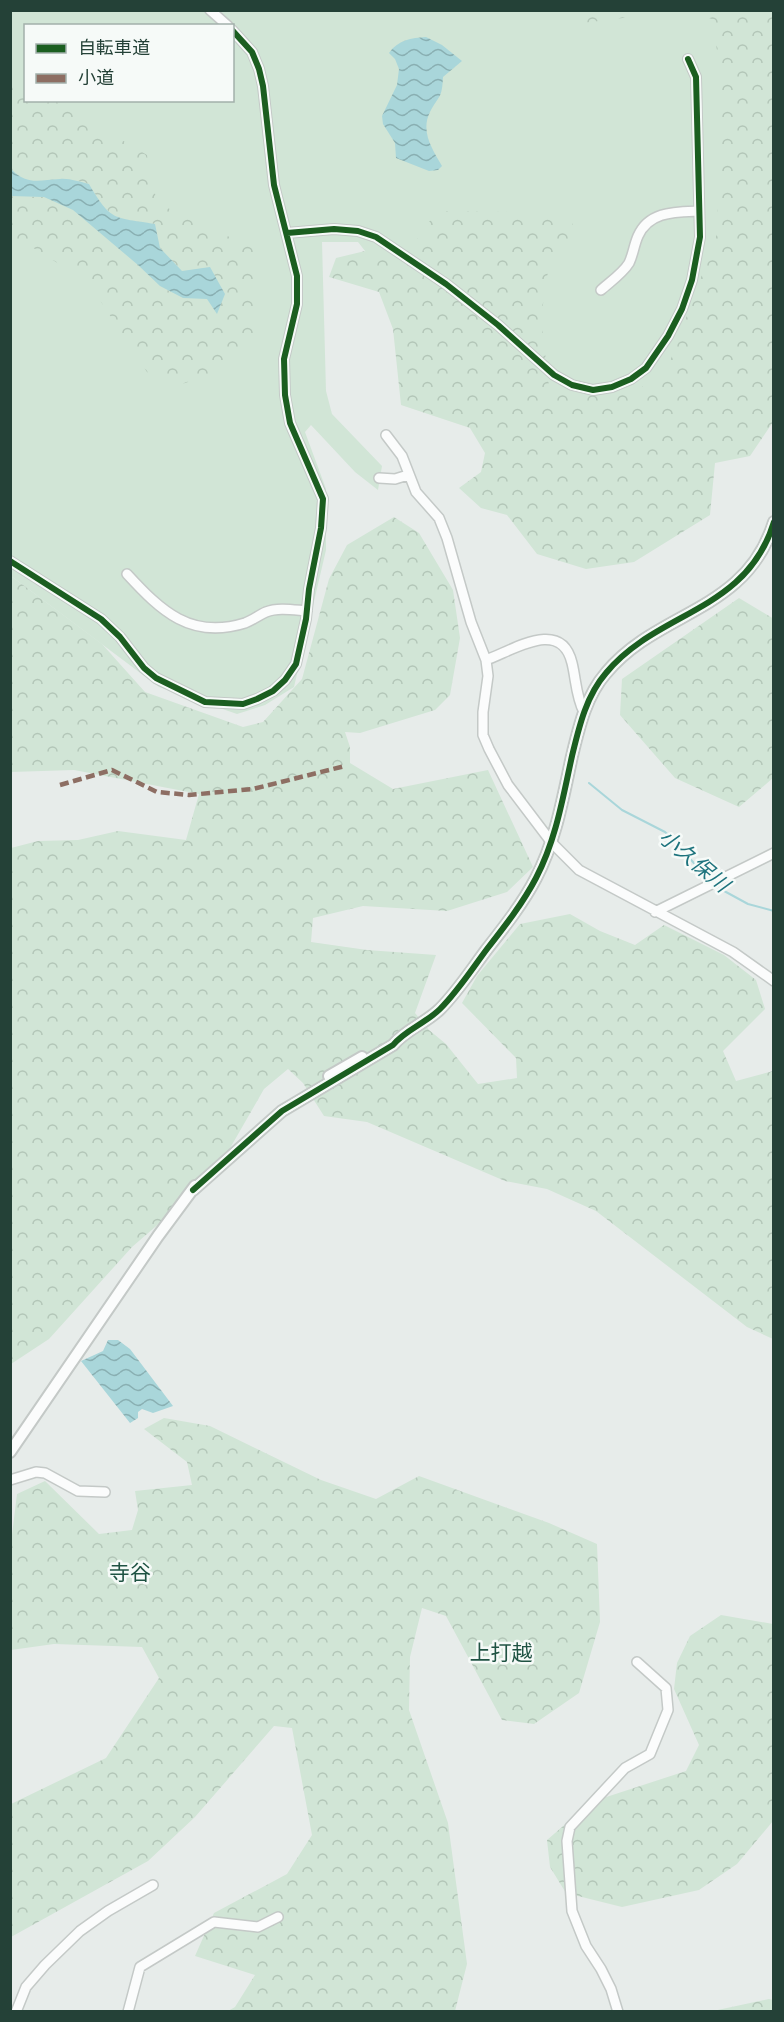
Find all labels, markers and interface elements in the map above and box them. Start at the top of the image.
legend [24,24,234,102]
text: 自転車道 [78,37,150,59]
text: 小道 [78,67,114,89]
water label: 小久保川 [654,824,736,898]
district label: 寺谷 [109,1560,151,1585]
district label: 上打越 [470,1640,533,1665]

